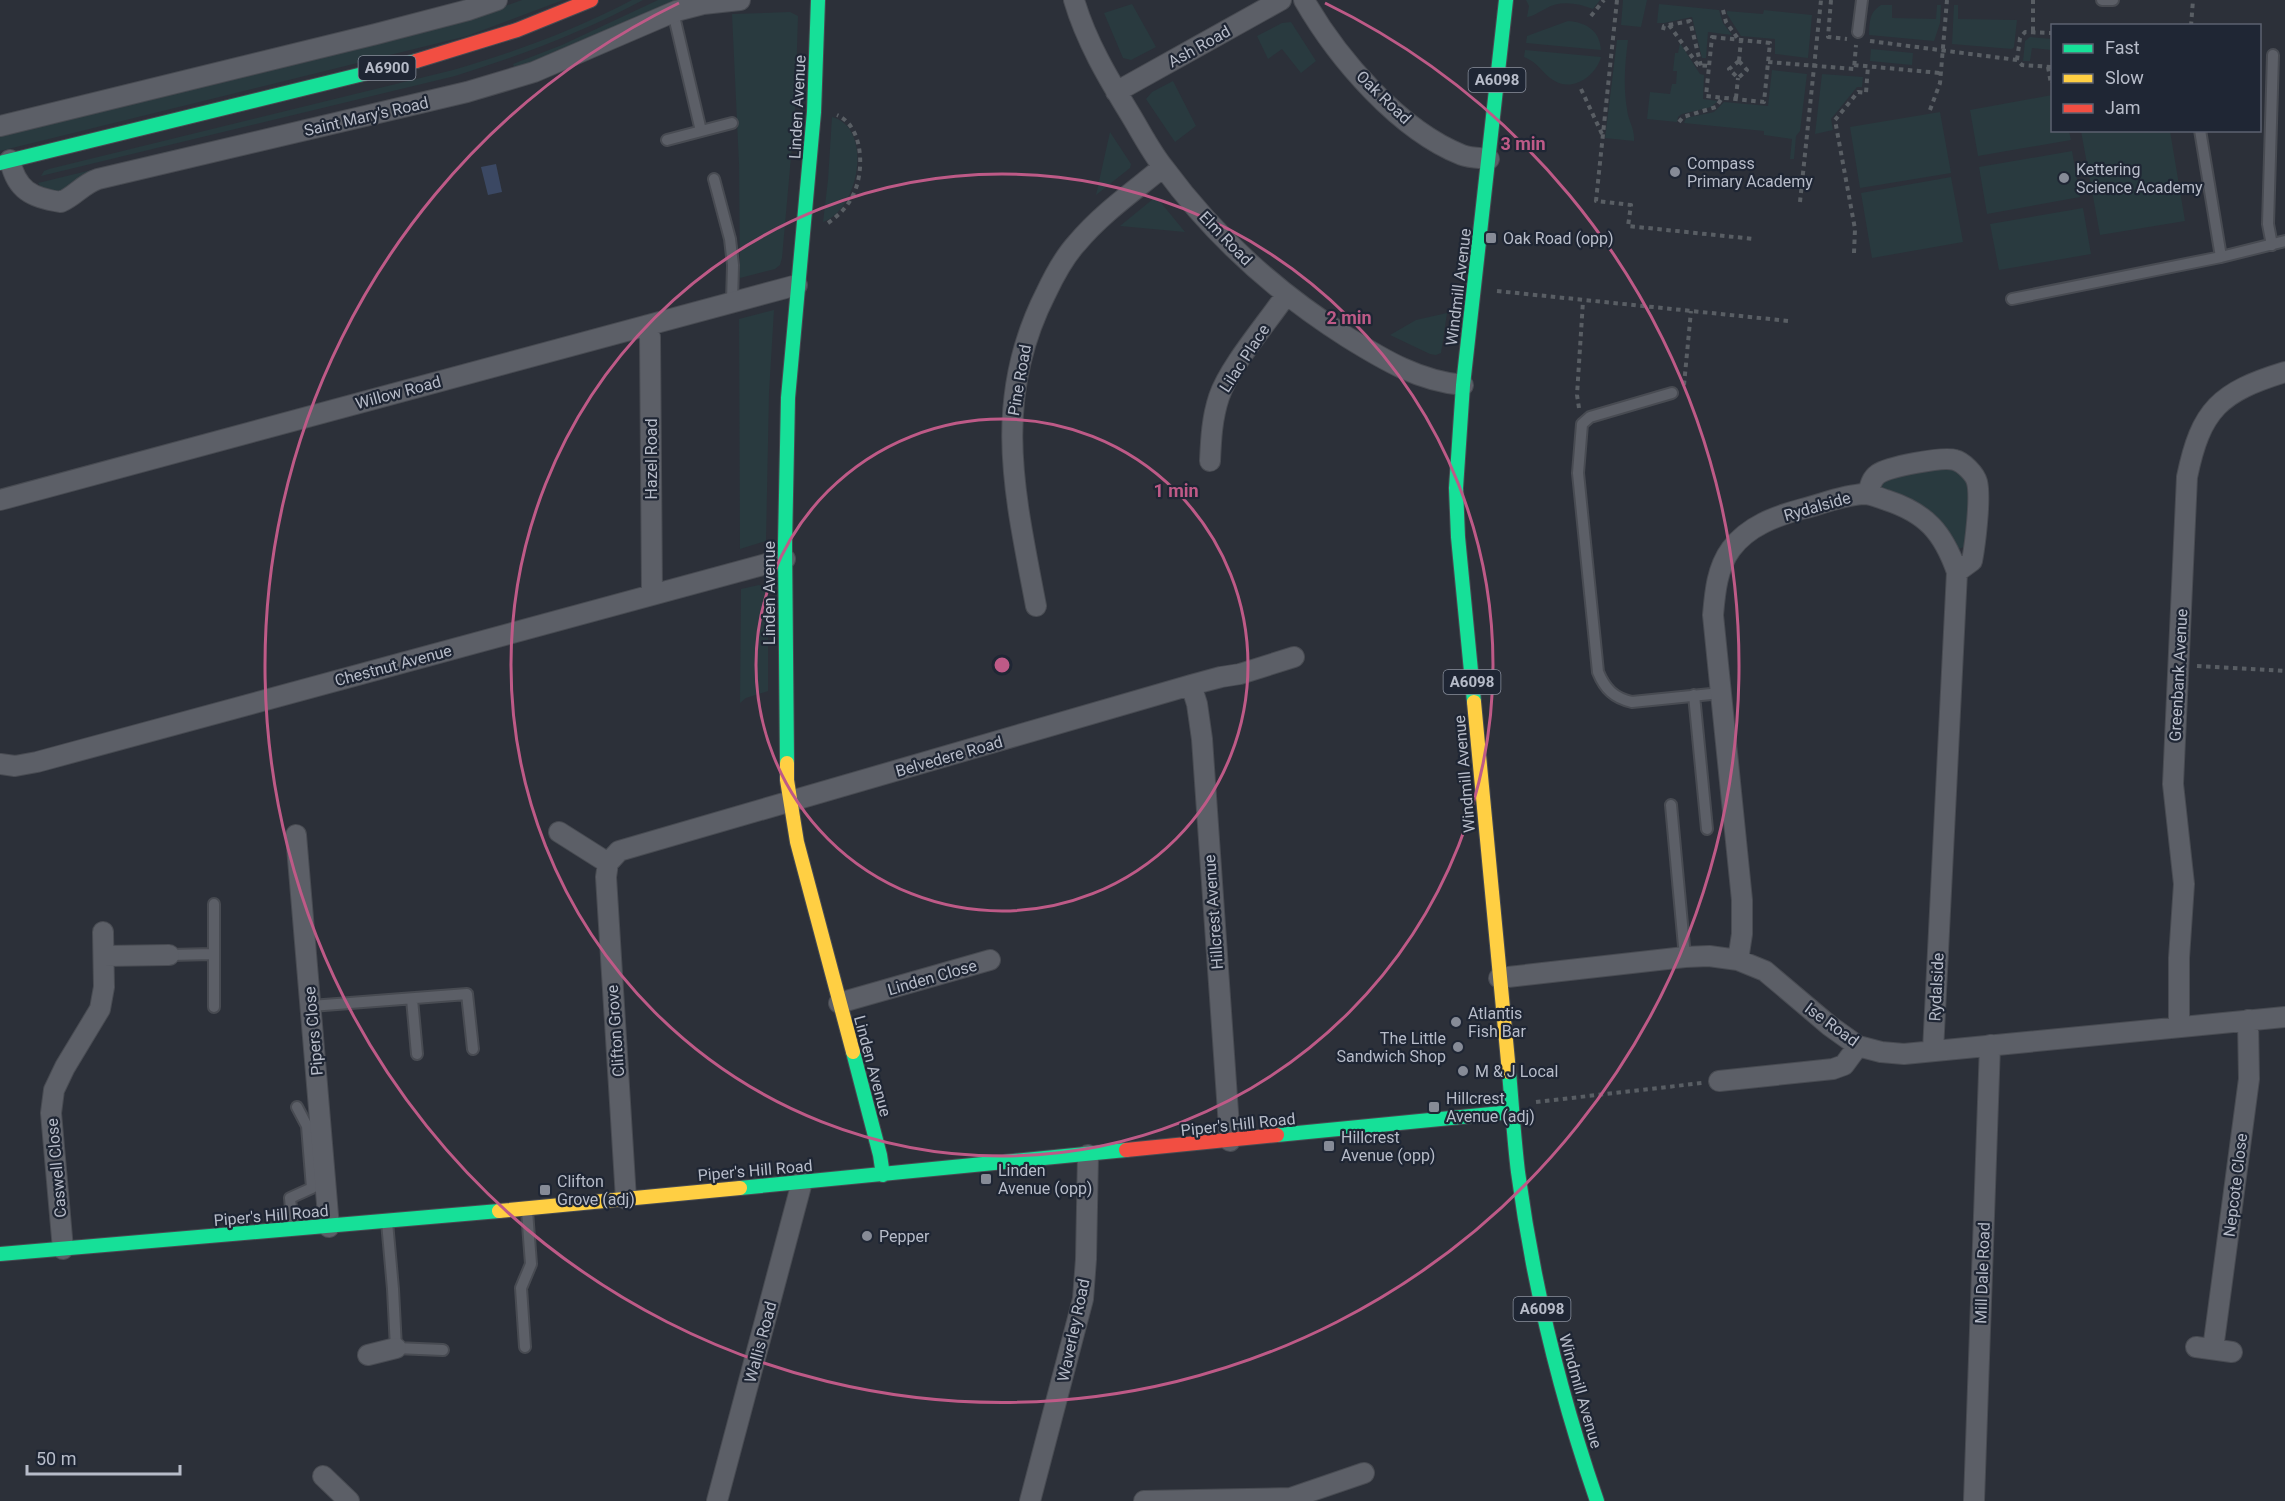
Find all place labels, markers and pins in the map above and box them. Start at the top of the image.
place label: Compass Primary Academy [1687,154,1813,191]
place label: Kettering Science Academy [2076,160,2203,197]
marker: Compass Primary Academy [1668,165,1682,179]
marker: Kettering Science Academy [2057,171,2071,185]
place label: Oak Road (opp) [1503,229,1614,248]
marker: Oak Road (opp) [1484,231,1498,245]
centre of rings [992,655,1012,675]
place label: Atlantis Fish Bar [1468,1004,1526,1041]
marker: Atlantis Fish Bar [1449,1015,1463,1029]
place label: The Little Sandwich Shop [1336,1029,1446,1066]
marker: The Little Sandwich Shop [1451,1040,1465,1054]
place label: M & J Local [1475,1062,1558,1081]
marker: M & J Local [1456,1064,1470,1078]
place label: Hillcrest Avenue (adj) [1446,1089,1535,1126]
marker: Hillcrest Avenue (adj) [1427,1100,1441,1114]
place label: Hillcrest Avenue (opp) [1341,1128,1435,1165]
marker: Hillcrest Avenue (opp) [1322,1139,1336,1153]
place label: Linden Avenue (opp) [998,1161,1092,1198]
place label: Clifton Grove (adj) [557,1172,635,1209]
marker: Linden Avenue (opp) [979,1172,993,1186]
marker: Clifton Grove (adj) [538,1183,552,1197]
place label: Pepper [879,1227,930,1246]
marker: Pepper [860,1229,874,1243]

